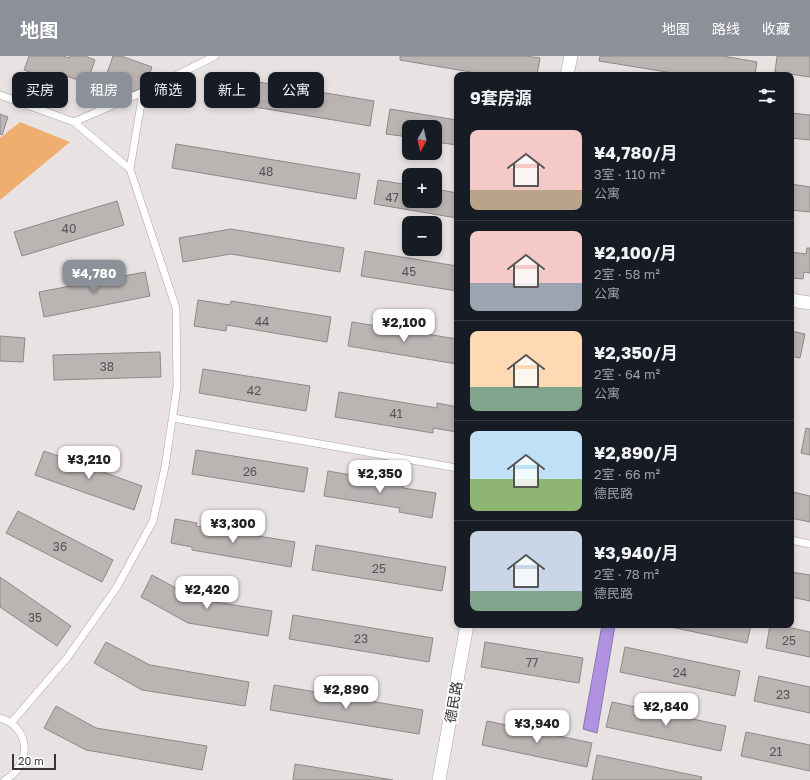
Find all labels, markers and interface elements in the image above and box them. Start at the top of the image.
text: 地图 [20,18,58,41]
text: 地图 [662,20,690,37]
text: 路线 [712,20,740,37]
text: 收藏 [762,20,790,37]
chip: 买房 [12,72,68,108]
chip: 租房 [76,72,132,108]
chip: 筛选 [140,72,196,108]
chip: 新上 [204,72,260,108]
chip: 公寓 [268,72,324,108]
icon: filters [756,85,778,107]
text: 9套房源 [470,87,532,108]
north arrow [402,120,442,160]
map controls [402,120,442,256]
text: ¥4,780/月 [594,142,678,163]
icon: home [502,146,550,194]
house number: 48 [259,164,273,179]
text: 3室 · 110 m² [594,166,665,182]
button: + [402,168,442,208]
text: 公寓 [594,185,620,201]
house number: 47 [385,190,399,205]
button: − [402,216,442,256]
house number: 40 [62,221,76,236]
text: ¥2,100/月 [594,242,677,263]
icon: home [502,247,550,295]
pin: ¥4,780 [61,260,127,294]
house number: 45 [402,264,416,279]
text: ¥4,780 [72,265,116,281]
text: 2室 · 58 m² [594,266,660,282]
text: 公寓 [594,285,620,301]
pin: ¥2,100 [371,309,437,343]
house number: 44 [255,314,269,329]
text: ¥2,100 [382,314,426,330]
text: ¥2,350/月 [594,342,678,363]
icon: home [502,347,550,395]
house number: 38 [100,359,114,374]
text: 2室 · 64 m² [594,366,660,382]
house number: 42 [247,383,261,398]
text: 公寓 [594,385,620,401]
house number: 41 [389,406,403,421]
text: ¥2,890/月 [594,442,679,463]
pin: ¥3,210 [56,446,122,480]
icon: home [502,447,550,495]
text: ¥3,210 [67,451,111,467]
pin: ¥2,350 [347,460,413,494]
house number: 26 [243,464,257,479]
text: ¥2,350 [358,465,402,481]
text: 2室 · 66 m² [594,466,660,482]
text: 德民路 [594,485,633,501]
pin: ¥3,300 [200,510,266,544]
text: ¥3,300 [210,515,256,531]
house number: 36 [53,539,67,554]
text: ¥3,940/月 [594,542,679,563]
icon: home [502,547,550,595]
house number: 25 [372,561,386,576]
text: 2室 · 78 m² [594,566,659,582]
pin: ¥2,420 [174,576,240,610]
text: ¥2,420 [184,581,230,597]
text: 德民路 [594,585,633,601]
house number: 35 [28,610,42,625]
house number: 23 [354,631,368,646]
house number: 25 [782,633,796,648]
house number: 77 [526,655,538,670]
house number: 24 [673,665,687,680]
pin: ¥2,890 [313,676,379,710]
street label: 德民路 [441,680,465,724]
text: ¥2,890 [323,681,369,697]
house number: 23 [776,687,790,702]
pin: ¥2,840 [633,693,699,727]
text: ¥2,840 [643,698,689,714]
pin: ¥3,940 [504,710,570,744]
text: ¥3,940 [514,715,560,731]
house number: 21 [770,744,783,759]
scale bar [12,752,56,771]
text: 20 m [18,754,44,767]

